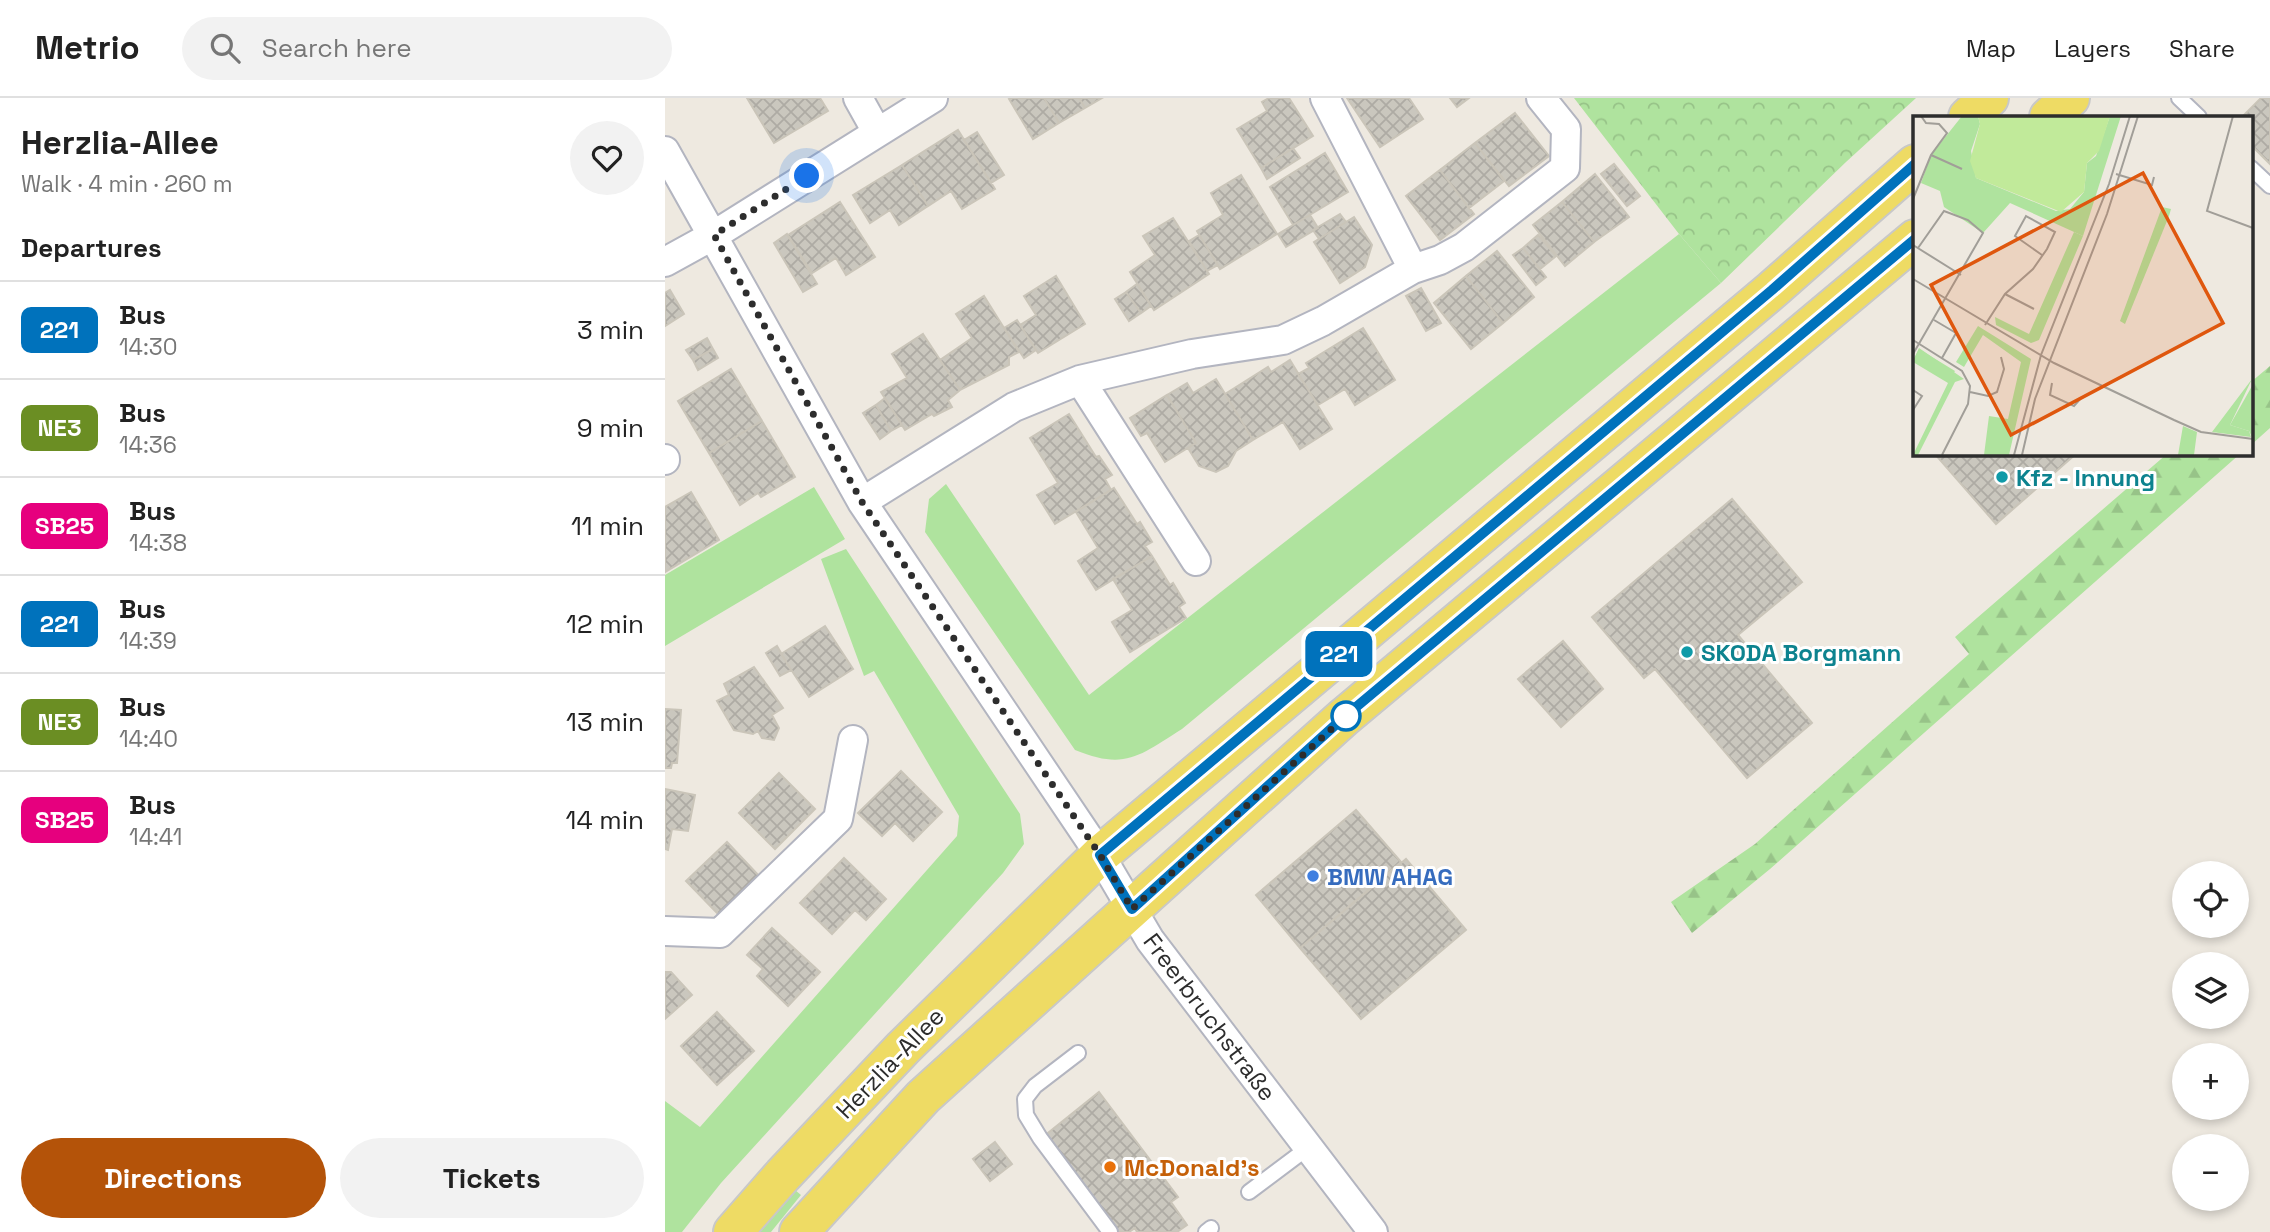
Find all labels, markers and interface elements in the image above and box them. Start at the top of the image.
search box [182,17,672,80]
text: Metrio [35,27,140,69]
icon: search [206,29,244,67]
text: Search here [262,31,412,65]
text: Map [1966,33,2016,64]
text: Layers [2054,33,2131,64]
text: Share [2169,33,2235,64]
inset map [1913,116,2253,455]
button: heart [570,121,644,195]
text: Herzlia-Allee [21,122,219,164]
your location [789,158,824,193]
text: Walk · 4 min · 260 m [21,169,233,199]
text: Departures [21,231,162,265]
text: Bus [119,298,166,332]
text: 3 min [577,313,644,347]
text: 221 [40,314,79,345]
text: 14:30 [119,332,177,362]
text: Bus [119,396,166,430]
text: 9 min [577,411,644,445]
text: NE3 [38,412,81,443]
text: 14:36 [119,430,177,460]
place label: Kfz - Innung [2016,462,2155,493]
marker: Kfz - Innung [1994,469,2010,485]
text: Bus [129,494,176,528]
text: 11 min [571,509,644,543]
text: SB25 [35,510,94,541]
text: 14:38 [129,528,187,558]
text: Bus [119,592,166,626]
text: 12 min [566,607,644,641]
text: 221 [40,608,79,639]
text: 14:39 [119,626,177,656]
line badge: 221 [1299,631,1379,677]
place label: SKODA Borgmann [1701,637,1901,668]
text: 221 [1319,638,1359,669]
marker: SKODA Borgmann [1679,644,1695,660]
text: Bus [119,690,166,724]
unlabelled marker [1331,701,1361,731]
text: 13 min [566,705,644,739]
text: NE3 [38,706,81,737]
text: 14:40 [119,724,178,754]
text: Bus [129,788,176,822]
text: 14 min [566,803,644,837]
text: SB25 [35,804,94,835]
text: 14:41 [129,822,182,852]
place label: BMW AHAG [1327,861,1453,892]
map controls [2172,861,2249,1211]
button: locate [2172,861,2249,938]
marker: BMW AHAG [1305,868,1321,884]
street label: Freerbruchstraße [1137,927,1283,1107]
button: layers [2172,952,2249,1029]
street label: Herzlia-Allee [829,1001,951,1125]
button: + [2172,1043,2249,1120]
button: − [2172,1134,2249,1211]
button: Directions [21,1138,326,1218]
button: Tickets [340,1138,644,1218]
place label: McDonald's [1124,1152,1260,1183]
marker: McDonald's [1102,1159,1118,1175]

